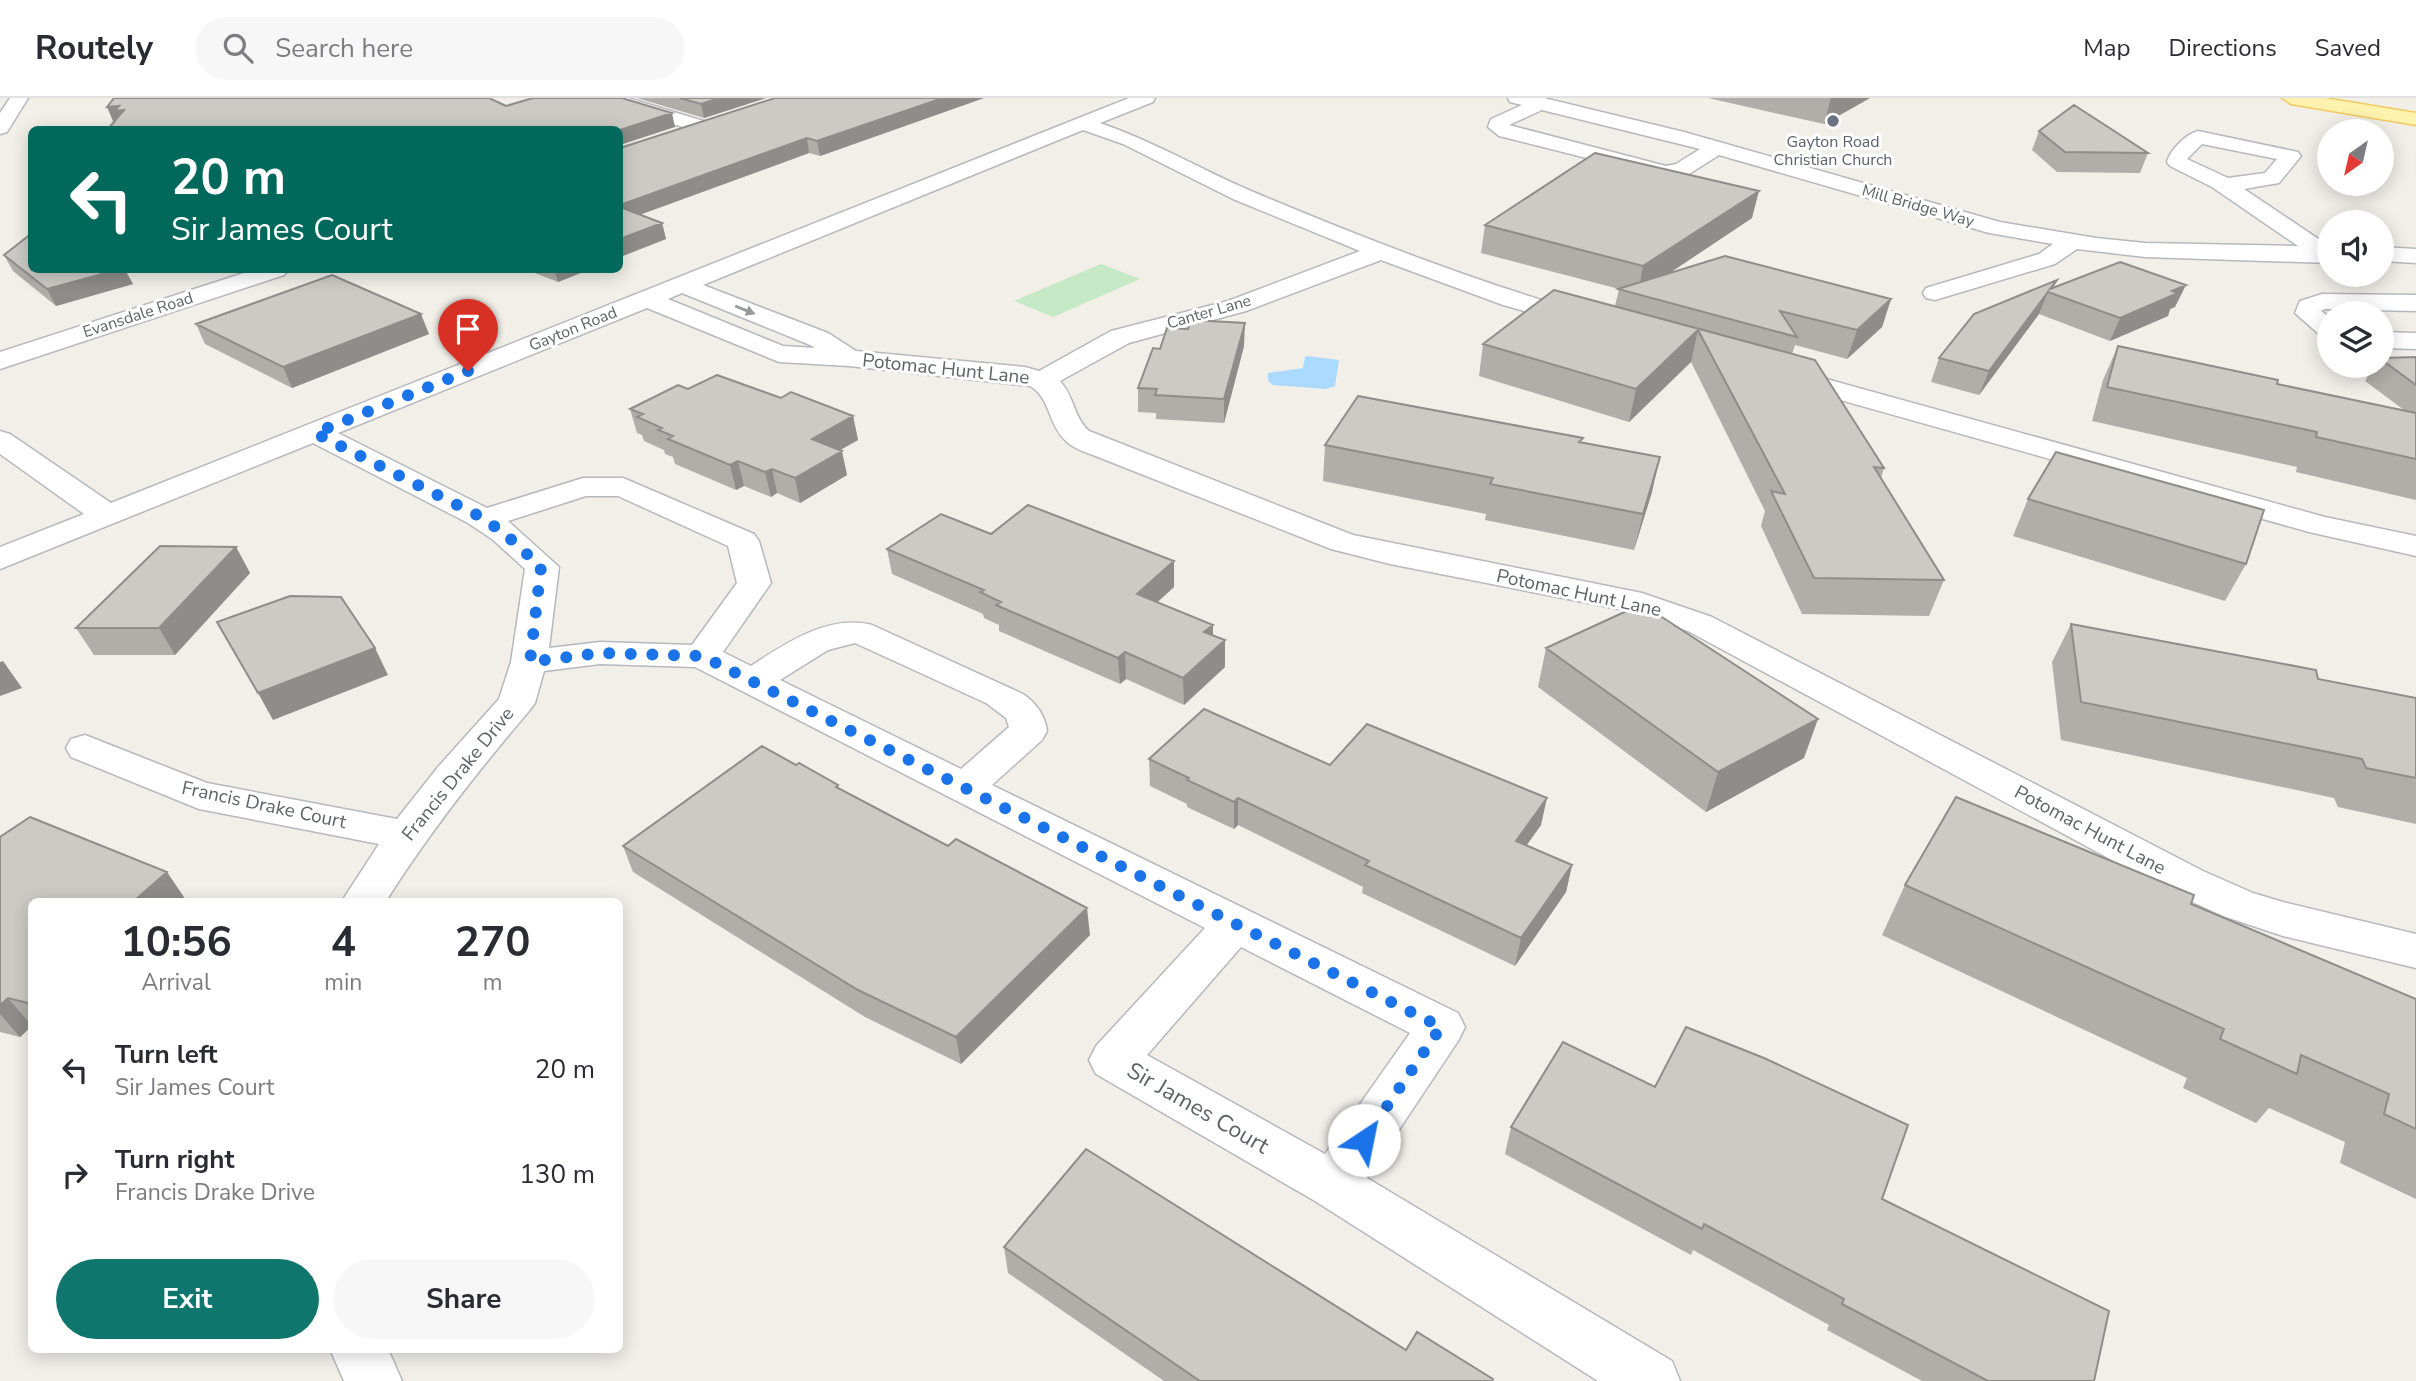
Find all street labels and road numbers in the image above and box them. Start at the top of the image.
street label: Mill Bridge Way [1859,179,1977,233]
street label: Evansdale Road [80,287,196,343]
street label: Canter Lane [1164,289,1254,335]
street label: Gayton Road [526,301,620,357]
street label: Potomac Hunt Lane [861,347,1031,391]
street label: Potomac Hunt Lane [1494,563,1664,623]
street label: Francis Drake Drive [396,702,520,846]
street label: Francis Drake Court [179,775,349,835]
street label: Potomac Hunt Lane [2010,779,2170,881]
street label: Sir James Court [1121,1055,1276,1162]

